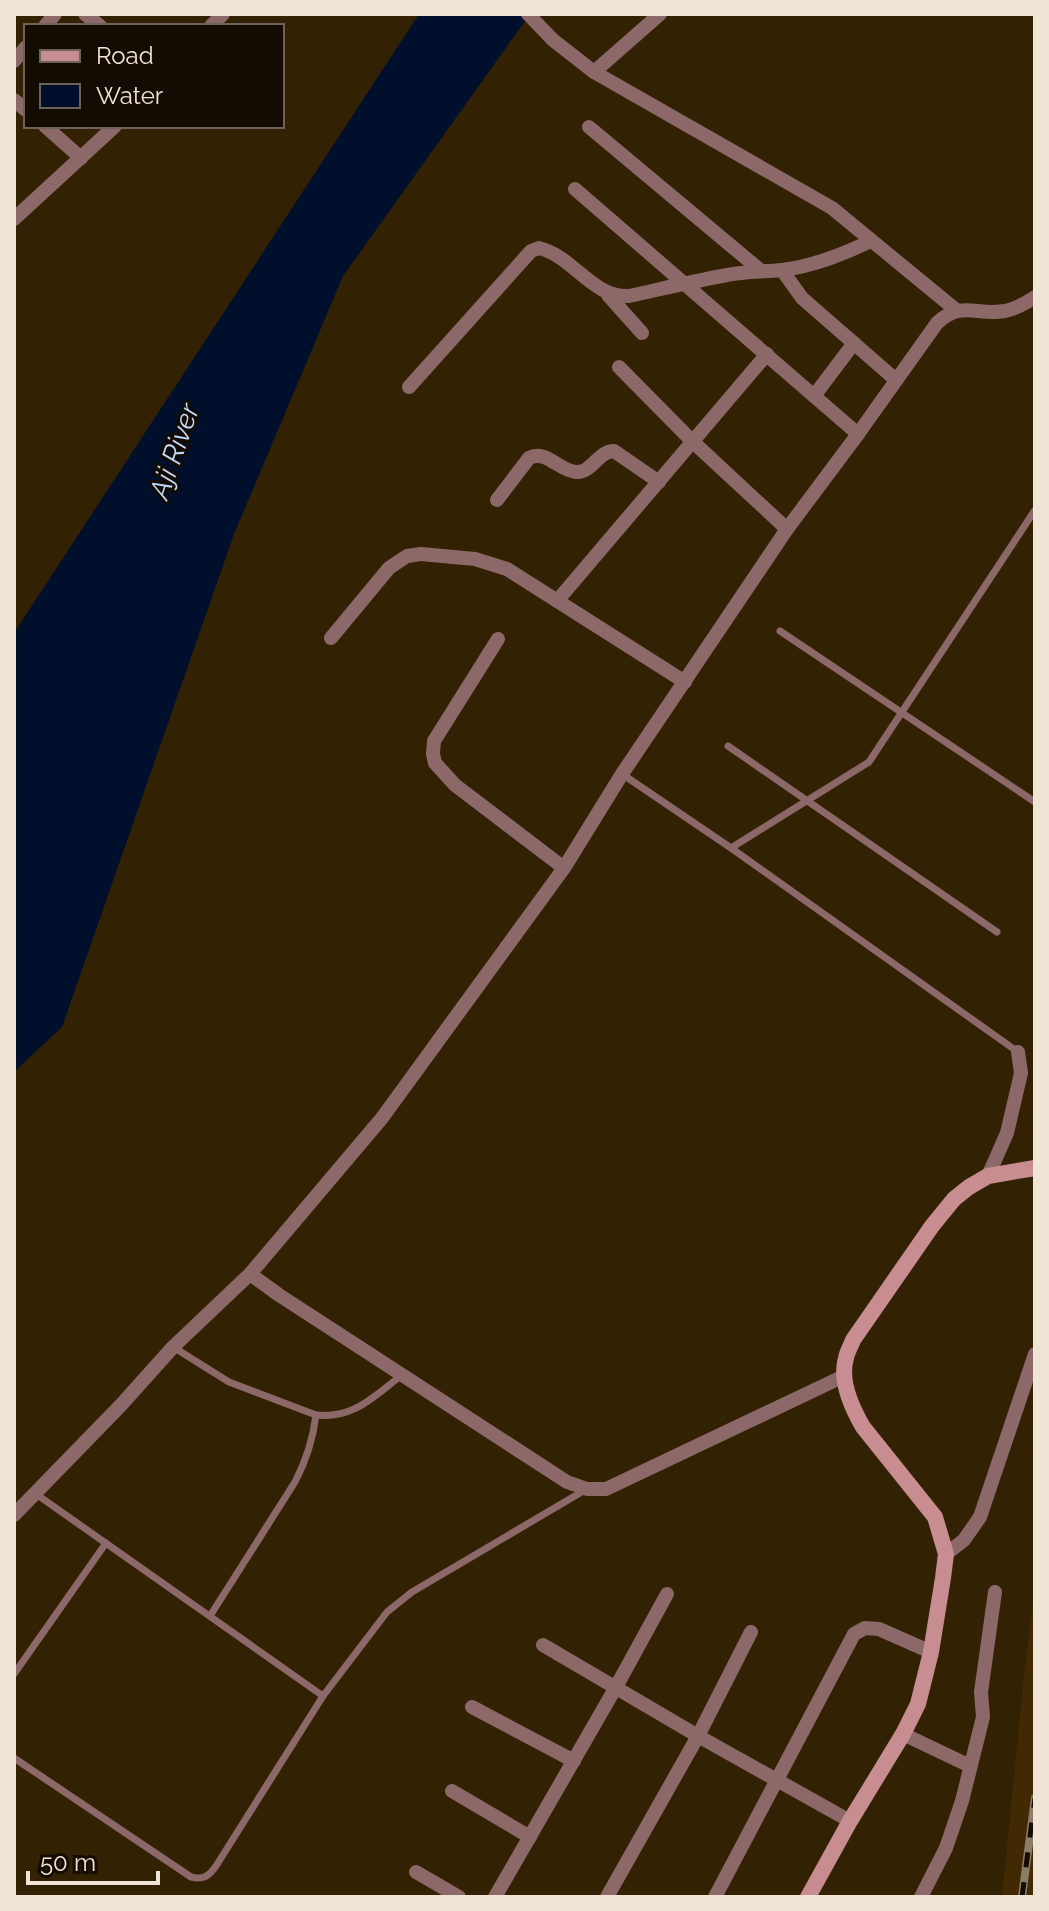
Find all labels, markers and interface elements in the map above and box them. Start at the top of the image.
legend [24,24,284,128]
text: Road [96,41,154,70]
text: Water [96,81,164,110]
water label: Aji River [142,398,207,505]
scale bar [28,1835,158,1885]
text: 50 m [40,1848,96,1877]

